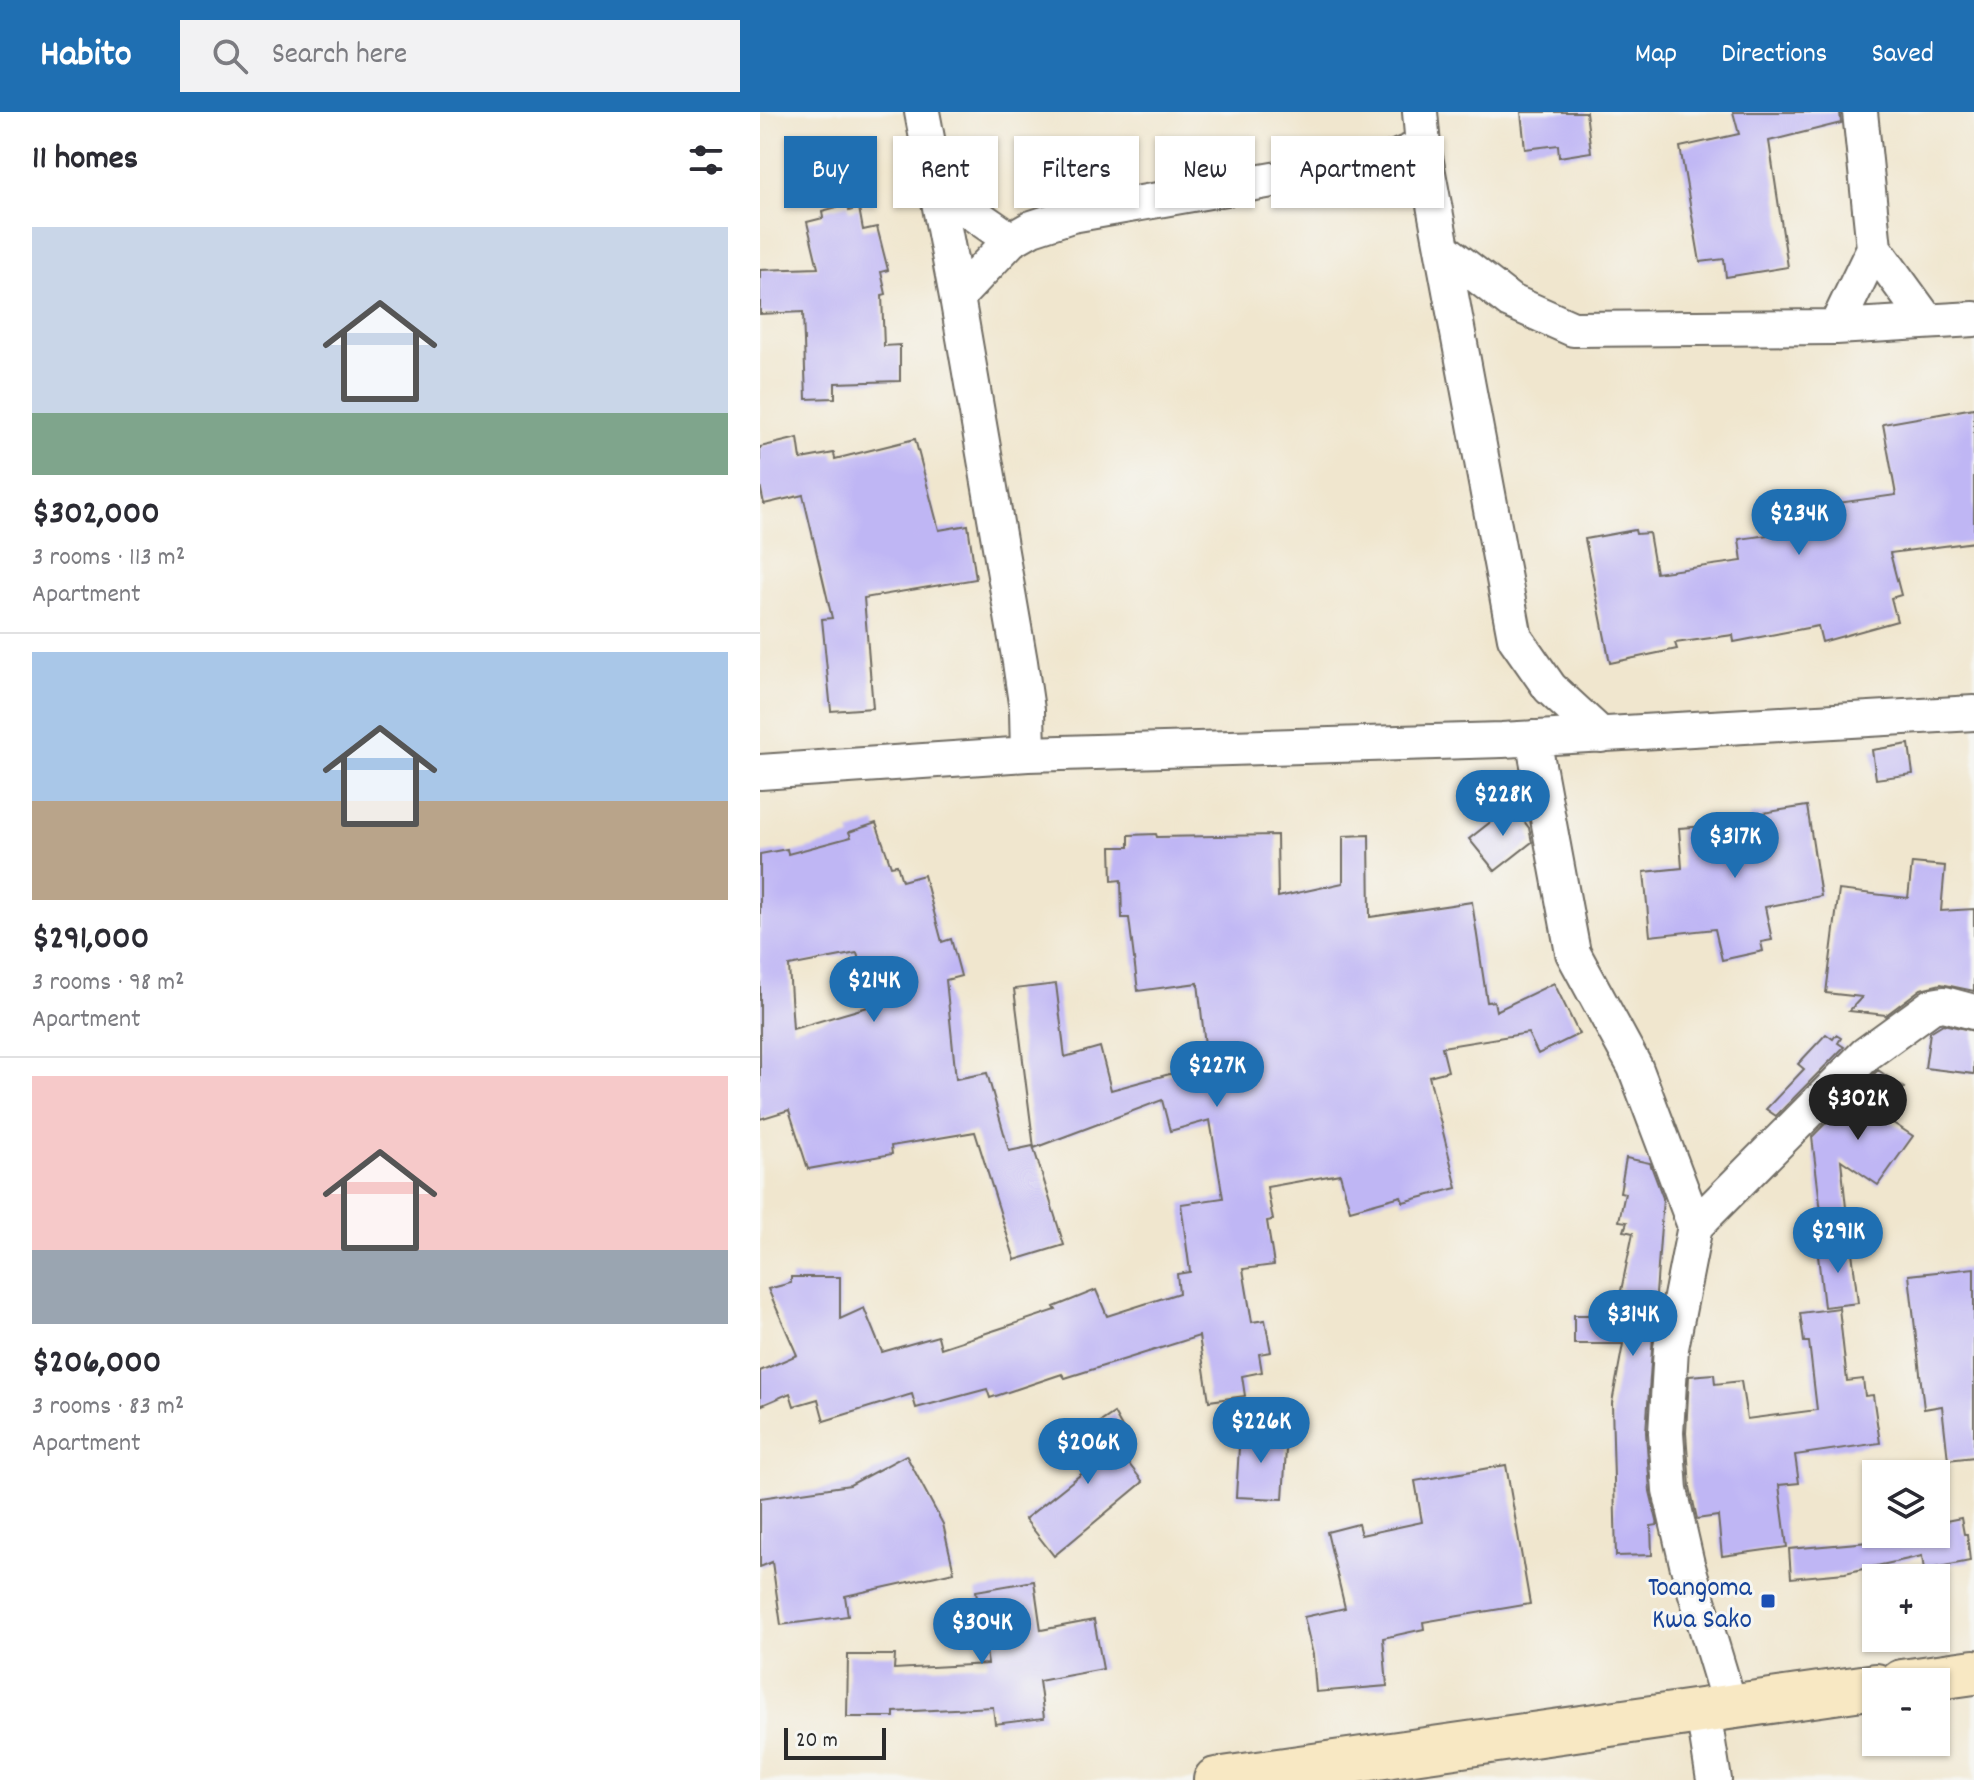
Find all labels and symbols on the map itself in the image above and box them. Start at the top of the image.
pin: $234K [1743,489,1855,557]
pin: $228K [1447,770,1559,838]
pin: $317K [1679,812,1791,880]
pin: $214K [818,956,930,1024]
pin: $227K [1161,1041,1273,1109]
pin: $302K [1802,1074,1914,1142]
pin: $291K [1782,1207,1894,1275]
pin: $314K [1577,1290,1689,1358]
pin: $226K [1205,1397,1317,1465]
pin: $206K [1032,1418,1144,1486]
place label: Toangoma Kwa Sako [1648,1570,1753,1642]
marker: Toangoma Kwa Sako [1759,1592,1777,1610]
pin: $304K [926,1598,1038,1666]
scale bar [784,1724,886,1760]

